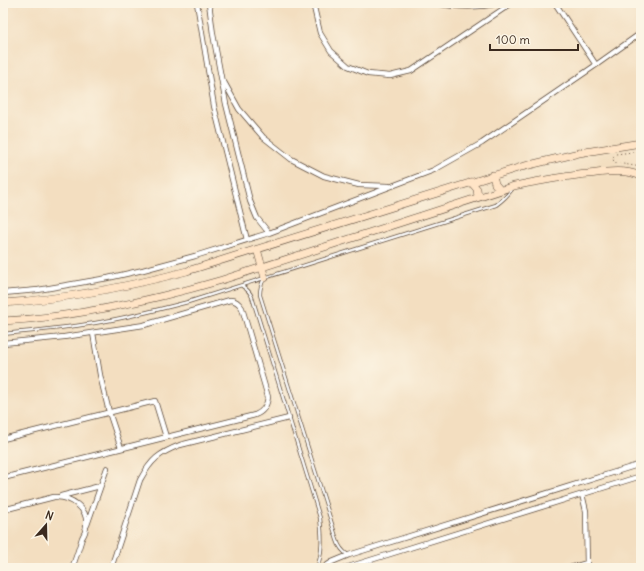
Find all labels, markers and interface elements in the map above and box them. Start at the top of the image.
scale bar [490,26,578,52]
text: 100 m [496,32,530,47]
north arrow [26,505,66,545]
text: N [43,508,55,523]

